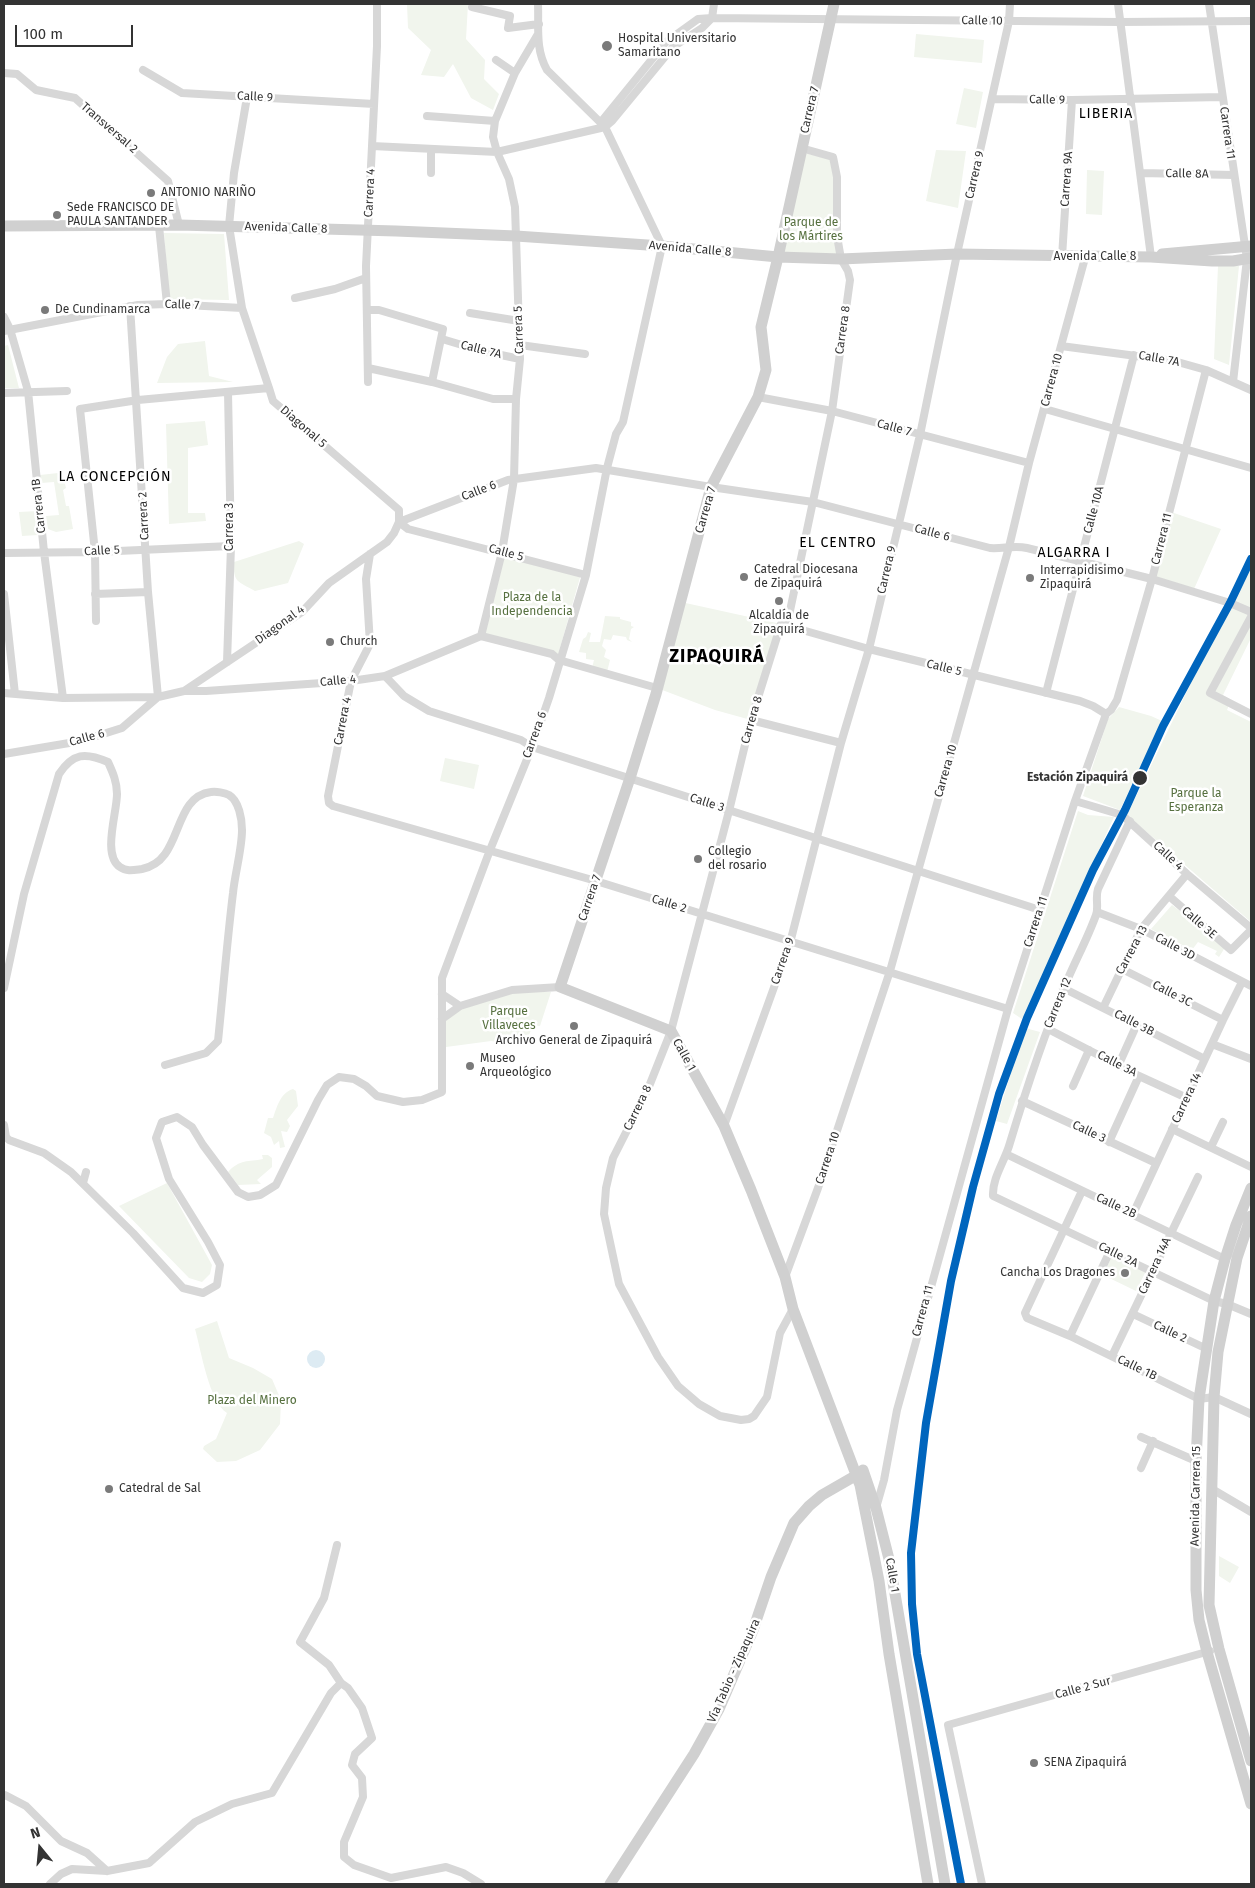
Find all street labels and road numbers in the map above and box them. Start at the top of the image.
street label: Calle 10 [961,13,1003,29]
street label: Carrera 7 [798,85,822,135]
street label: Calle 9 [237,89,273,105]
street label: Calle 9 [1029,92,1065,108]
street label: Transversal 2 [78,99,140,157]
street label: Carrera 11 [1216,106,1238,160]
street label: Carrera 9 [962,150,988,200]
street label: Carrera 9A [1058,151,1076,207]
street label: Calle 8A [1165,166,1209,182]
street label: Carrera 4 [362,168,378,218]
street label: Avenida Calle 8 [244,219,328,237]
street label: Avenida Calle 8 [648,238,732,260]
street label: Avenida Calle 8 [1054,250,1136,264]
street label: Calle 7 [164,297,200,313]
street label: Carrera 8 [832,305,854,355]
street label: Carrera 5 [511,306,527,354]
street label: Calle 7A [459,338,503,362]
street label: Calle 7A [1137,348,1181,370]
street label: Carrera 10 [1038,352,1066,408]
street label: Diagonal 5 [277,403,329,451]
street label: Calle 7 [875,417,913,439]
street label: Carrera 1B [29,478,49,534]
street label: Calle 6 [460,478,498,504]
street label: Carrera 7 [692,485,720,535]
street label: Calle 10A [1081,485,1107,535]
street label: Carrera 2 [136,491,152,541]
street label: Carrera 3 [223,503,237,551]
street label: Carrera 11 [1149,512,1175,566]
street label: Calle 6 [913,521,951,545]
street label: Calle 5 [487,541,525,565]
street label: Calle 5 [84,543,120,559]
street label: Carrera 9 [874,545,900,595]
street label: Diagonal 4 [253,602,307,648]
street label: Calle 5 [925,657,963,679]
street label: Calle 4 [319,672,357,690]
street label: Carrera 8 [738,694,766,746]
street label: Carrera 4 [331,696,355,746]
street label: Carrera 6 [520,710,550,760]
street label: Calle 6 [68,726,106,750]
street label: Carrera 10 [932,743,960,799]
street label: Calle 3 [688,791,726,815]
street label: Calle 4 [1150,838,1186,874]
street label: Carrera 7 [575,873,605,923]
street label: Calle 2 [650,892,688,916]
street label: Carrera 11 [1021,895,1051,949]
street label: Calle 3E [1178,904,1220,942]
street label: Carrera 13 [1113,923,1151,977]
street label: Calle 3D [1152,930,1198,964]
street label: Carrera 9 [768,936,798,986]
street label: Carrera 12 [1041,975,1075,1031]
street label: Calle 3C [1150,978,1194,1010]
street label: Calle 3B [1112,1007,1156,1039]
street label: Calle 1 [669,1036,699,1074]
street label: Calle 3A [1095,1048,1139,1080]
street label: Carrera 14 [1169,1070,1205,1126]
street label: Carrera 8 [621,1083,655,1133]
street label: Calle 3 [1070,1118,1108,1146]
street label: Carrera 10 [813,1130,843,1186]
street label: Calle 2B [1094,1190,1138,1222]
street label: Carrera 14A [1136,1235,1174,1297]
street label: Calle 2A [1096,1239,1140,1271]
street label: Carrera 11 [909,1284,937,1338]
street label: Calle 2 [1151,1318,1189,1346]
street label: Calle 1B [1115,1352,1159,1384]
street label: Avenida Carrera 15 [1188,1446,1204,1546]
street label: Calle 1 [882,1557,902,1593]
street label: Vía Tabio - Zipaquira [705,1617,763,1725]
street label: Calle 2 Sur [1054,1674,1112,1702]

